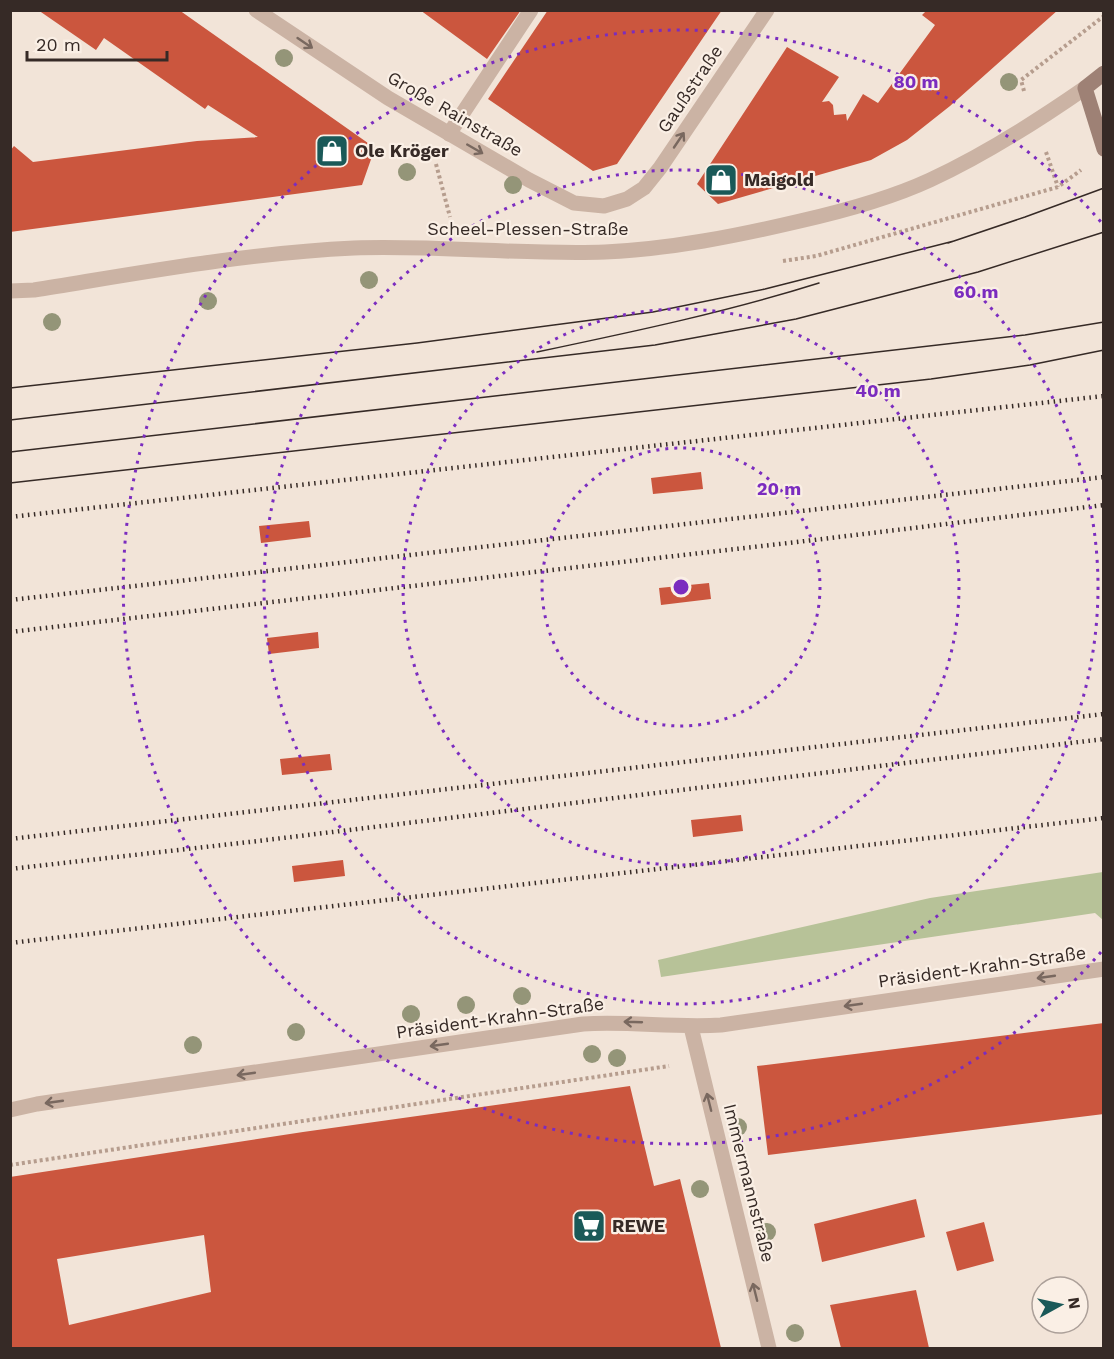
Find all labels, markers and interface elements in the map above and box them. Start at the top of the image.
scale bar [27,24,166,62]
text: 20 m [36,34,81,55]
one-way arrow [296,37,312,49]
street label: Gaußstraße [653,41,727,137]
street label: Große Rainstraße [384,66,526,161]
text: 80 m [894,71,938,92]
one-way arrow [672,132,685,149]
shop icon: Ole Kröger [314,133,350,169]
place label: Ole Kröger [355,140,449,161]
one-way arrow [466,143,483,155]
shop icon: Maigold [703,162,739,198]
place label: Maigold [744,169,814,190]
street label: Scheel-Plessen-Straße [427,218,629,239]
text: 60 m [954,281,998,302]
text: 40 m [855,380,901,401]
text: 20 m [757,478,801,499]
centre of rings [671,577,691,597]
street label: Präsident-Krahn-Straße [877,942,1087,991]
one-way arrow [1036,972,1056,983]
street label: Präsident-Krahn-Straße [395,993,605,1042]
one-way arrow [843,1000,863,1011]
one-way arrow [623,1017,643,1028]
one-way arrow [430,1040,450,1051]
one-way arrow [237,1068,257,1079]
one-way arrow [702,1093,714,1112]
one-way arrow [44,1097,64,1108]
street label: Immermannstraße [720,1101,779,1264]
supermarket icon: REWE [571,1208,607,1244]
place label: REWE [612,1215,665,1236]
north arrow [1030,1275,1090,1335]
one-way arrow [748,1282,760,1301]
text: N [1064,1296,1085,1310]

